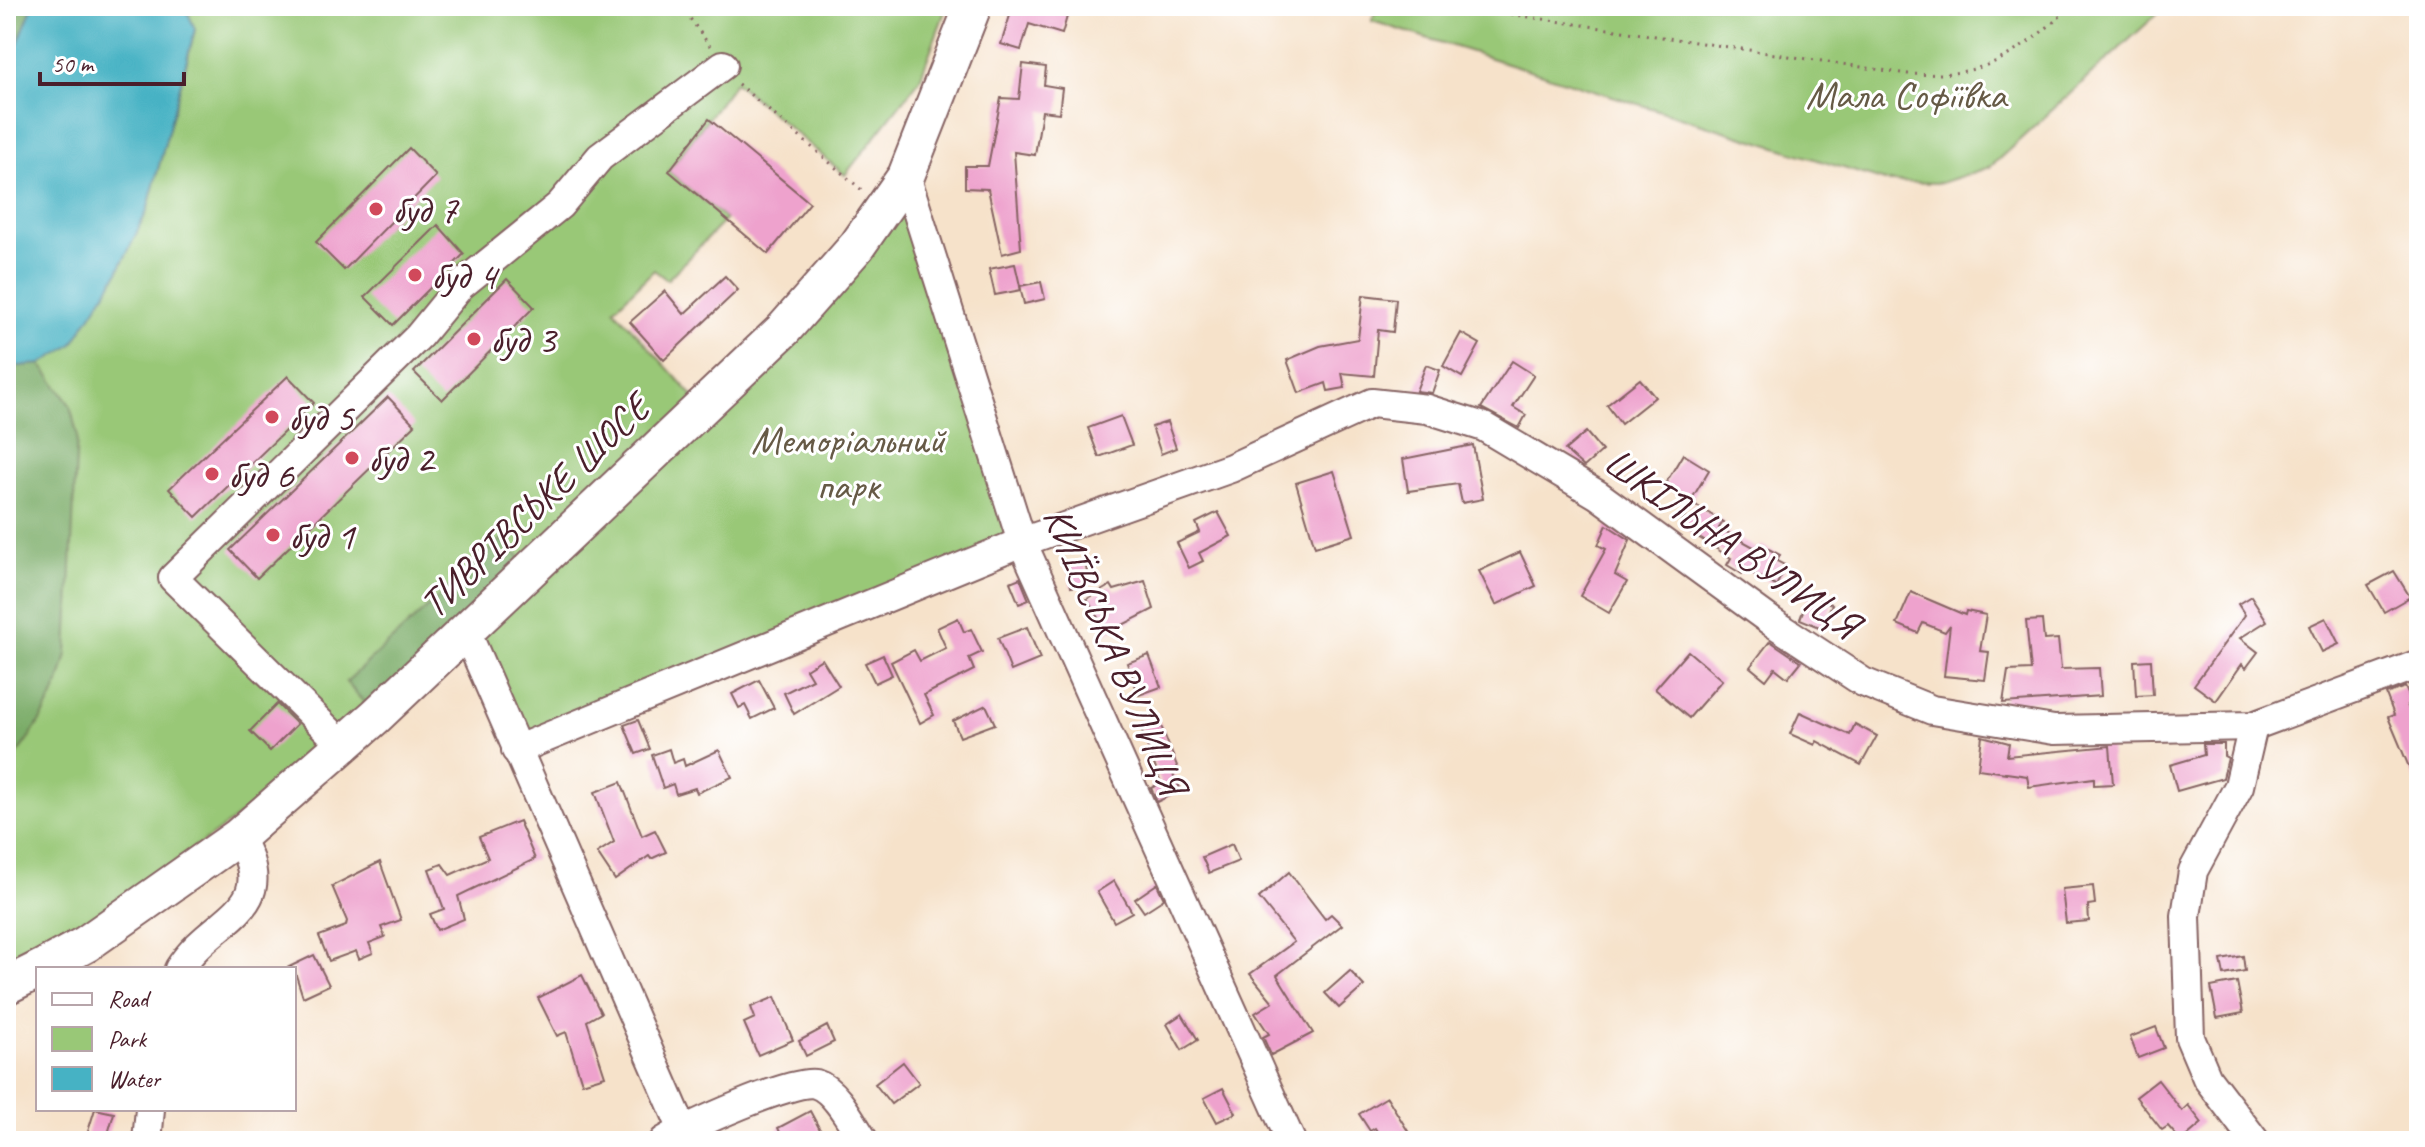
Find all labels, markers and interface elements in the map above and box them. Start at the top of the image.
scale bar [40,36,184,86]
text: 50 m [52,49,95,79]
park label: Мала Софіївка [1806,70,2009,120]
place label: буд 7 [392,185,460,235]
marker: буд 7 [367,200,385,218]
place label: буд 4 [431,251,501,301]
marker: буд 4 [406,266,424,284]
place label: буд 3 [490,315,559,365]
marker: буд 3 [465,330,483,348]
street label: ТИВРІВСЬКЕ ШОСЕ [409,380,664,628]
place label: буд 5 [288,393,356,443]
marker: буд 5 [263,408,281,426]
park label: Меморіальний парк [751,415,947,511]
place label: буд 2 [368,434,437,484]
street label: ШКІЛЬНА ВУЛИЦЯ [1595,437,1873,653]
marker: буд 2 [343,449,361,467]
place label: буд 6 [228,450,295,500]
marker: буд 6 [203,465,221,483]
street label: КИЇВСЬКА ВУЛИЦЯ [1032,499,1200,807]
place label: буд 1 [289,511,357,561]
marker: буд 1 [264,526,282,544]
legend [36,967,296,1111]
text: Road [108,984,152,1014]
text: Park [108,1024,148,1054]
text: Water [108,1064,163,1094]

